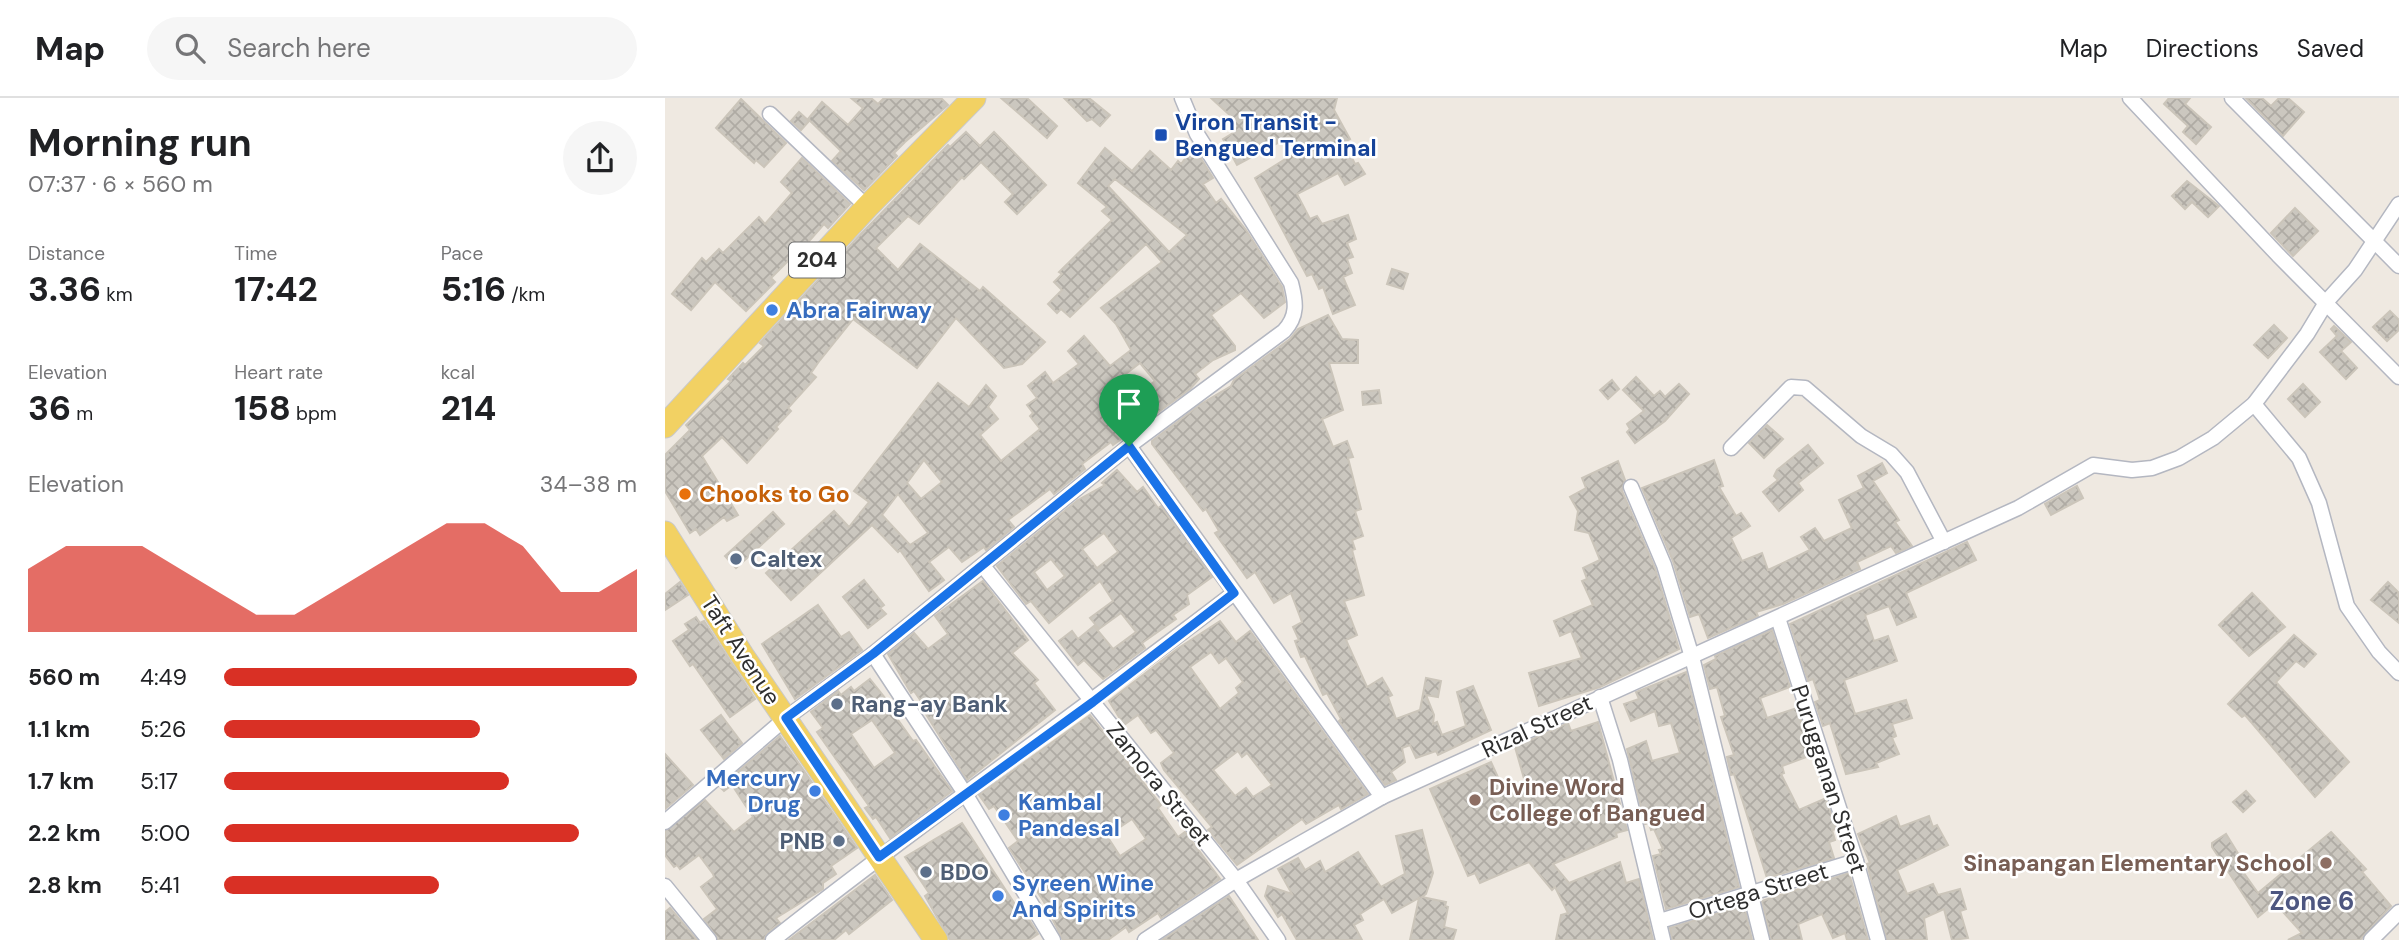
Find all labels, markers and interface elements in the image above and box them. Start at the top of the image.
search box [147,17,637,80]
text: Map [35,27,105,70]
icon: search [171,29,209,67]
text: Search here [227,31,371,65]
text: Map [2060,33,2108,64]
text: Directions [2146,33,2259,64]
text: Saved [2297,33,2364,64]
place label: Viron Transit - Bengued Terminal [1175,107,1377,163]
text: Morning run [28,118,252,168]
button: share [563,121,637,195]
marker: Viron Transit - Bengued Terminal [1153,127,1169,143]
text: 07:37 · 6 × 560 m [28,169,213,199]
text: Distance [28,241,105,266]
text: Time [234,241,277,266]
text: Pace [441,241,483,266]
road number: 204 [789,242,845,278]
text: 3.36 [28,266,101,312]
text: 17:42 [234,266,318,312]
text: 5:16 [441,266,506,312]
text: km [101,282,133,307]
text: /km [506,282,545,307]
place label: Abra Fairway [786,295,932,325]
marker: Abra Fairway [764,302,780,318]
text: Elevation [28,360,107,385]
text: Heart rate [234,360,323,385]
text: kcal [441,360,475,385]
pin [1099,374,1159,446]
text: 36 [28,385,71,431]
text: 158 [234,385,291,431]
text: 214 [441,385,496,431]
icon: arrive [1110,385,1148,423]
text: m [71,401,93,426]
text: bpm [291,401,337,426]
text: Elevation [28,469,124,499]
text: 34–38 m [540,469,637,499]
place label: Chooks to Go [699,479,850,509]
marker: Chooks to Go [677,486,693,502]
place label: Caltex [750,544,822,574]
marker: Caltex [728,551,744,567]
street label: Taft Avenue [694,589,788,711]
text: 560 m [28,662,100,692]
text: 4:49 [140,662,187,692]
street label: Purugganan Street [1784,681,1874,877]
street label: Rizal Street [1477,687,1597,765]
place label: Rang-ay Bank [851,689,1008,719]
marker: Rang-ay Bank [829,696,845,712]
text: 1.1 km [28,714,90,744]
text: 5:26 [140,714,186,744]
street label: Zamora Street [1100,716,1218,852]
place label: Mercury Drug [706,763,801,819]
text: 1.7 km [28,766,94,796]
text: 5:17 [140,766,178,796]
place label: Divine Word College of Bangued [1489,772,1705,828]
marker: Mercury Drug [807,783,823,799]
place label: Kambal Pandesal [1018,787,1120,843]
marker: Divine Word College of Bangued [1467,792,1483,808]
marker: Kambal Pandesal [996,807,1012,823]
text: 2.2 km [28,818,101,848]
text: 5:00 [140,818,190,848]
place label: PNB [779,826,825,856]
marker: PNB [831,833,847,849]
place label: Sinapangan Elementary School [1963,848,2312,878]
marker: Sinapangan Elementary School [2318,855,2334,871]
street label: Ortega Street [1684,856,1832,926]
place label: BDO [940,857,989,887]
marker: BDO [918,864,934,880]
place label: Syreen Wine And Spirits [1012,868,1154,924]
text: 2.8 km [28,870,102,900]
text: 5:41 [140,870,180,900]
district label: Zone 6 [2269,884,2355,918]
marker: Syreen Wine And Spirits [990,888,1006,904]

